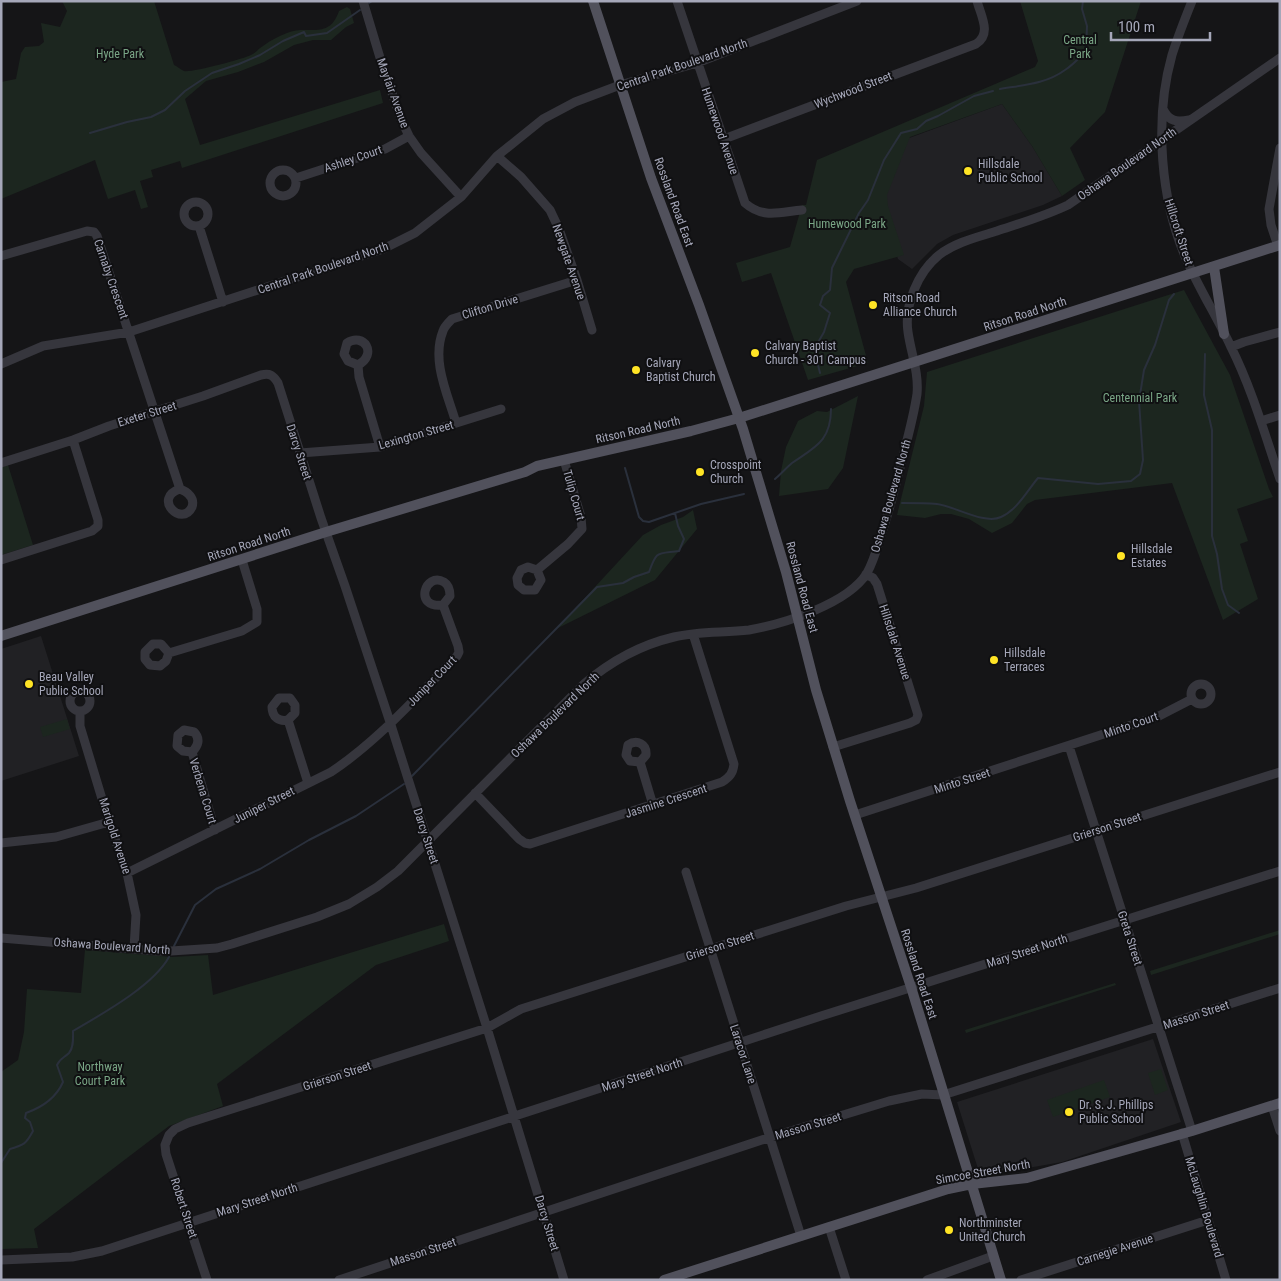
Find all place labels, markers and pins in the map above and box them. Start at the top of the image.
place label: Hillsdale Public School [978,157,1043,185]
marker: Hillsdale Public School [962,165,974,177]
place label: Ritson Road Alliance Church [883,291,957,319]
marker: Ritson Road Alliance Church [867,299,879,311]
place label: Calvary Baptist Church - 301 Campus [765,339,866,367]
marker: Calvary Baptist Church - 301 Campus [749,347,761,359]
place label: Calvary Baptist Church [646,356,716,384]
marker: Calvary Baptist Church [630,364,642,376]
place label: Crosspoint Church [710,458,762,486]
marker: Crosspoint Church [694,466,706,478]
place label: Hillsdale Estates [1131,542,1173,570]
marker: Hillsdale Estates [1115,550,1127,562]
place label: Hillsdale Terraces [1004,646,1046,674]
marker: Hillsdale Terraces [988,654,1000,666]
place label: Beau Valley Public School [39,670,104,698]
marker: Beau Valley Public School [23,678,35,690]
place label: Dr. S. J. Phillips Public School [1079,1098,1153,1126]
marker: Dr. S. J. Phillips Public School [1063,1106,1075,1118]
place label: Northminster United Church [959,1216,1026,1244]
marker: Northminster United Church [943,1224,955,1236]

